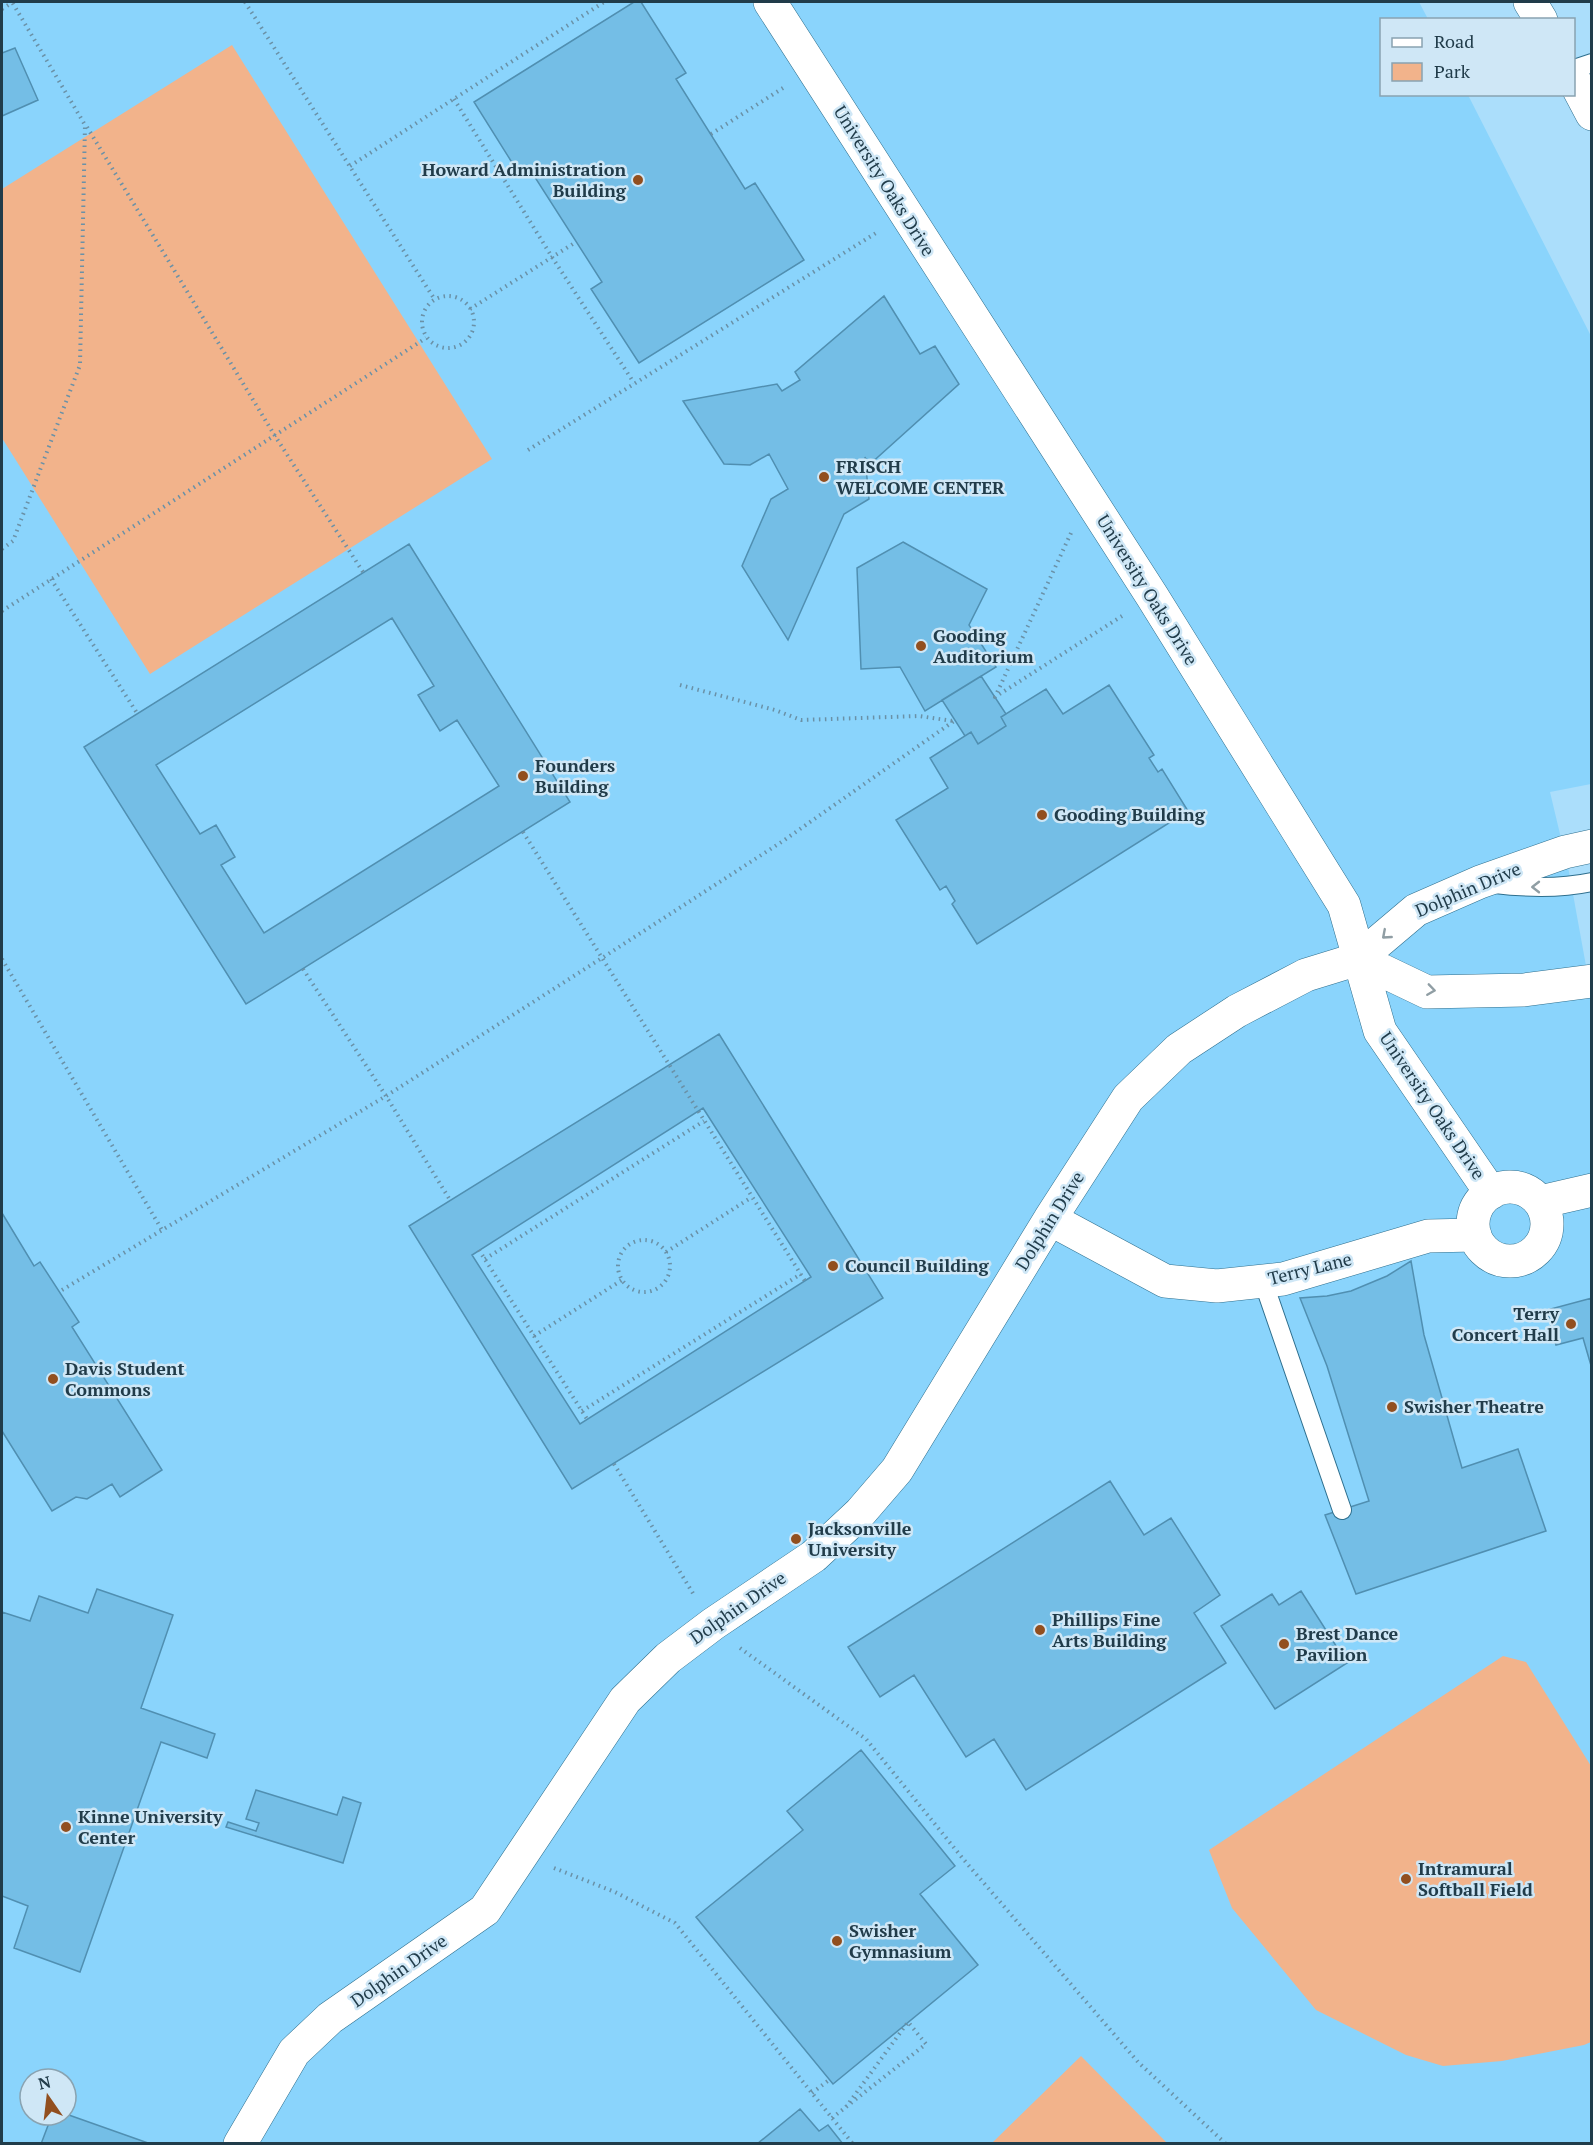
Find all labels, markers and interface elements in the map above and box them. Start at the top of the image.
legend [1380,18,1575,96]
text: Road [1434,29,1474,53]
text: Park [1434,59,1471,83]
street label: University Oaks Drive [829,101,941,260]
place label: Howard Administration Building [422,157,627,202]
marker: Howard Administration Building [631,173,645,187]
place label: FRISCH WELCOME CENTER [836,454,1005,499]
marker: FRISCH WELCOME CENTER [817,470,831,484]
street label: University Oaks Drive [1092,510,1204,669]
place label: Gooding Auditorium [933,623,1034,668]
marker: Gooding Auditorium [914,639,928,653]
place label: Founders Building [535,753,615,798]
marker: Founders Building [516,769,530,783]
place label: Gooding Building [1054,802,1206,826]
marker: Gooding Building [1035,808,1049,822]
street label: Dolphin Drive [1411,856,1524,922]
one-way arrow [1531,881,1540,893]
one-way arrow [1382,928,1393,939]
one-way arrow [1426,984,1436,996]
street label: University Oaks Drive [1374,1027,1491,1184]
street label: Dolphin Drive [1009,1166,1089,1274]
street label: Terry Lane [1265,1246,1354,1290]
place label: Council Building [845,1253,990,1277]
marker: Council Building [826,1259,840,1273]
place label: Terry Concert Hall [1452,1301,1559,1346]
marker: Terry Concert Hall [1564,1317,1578,1331]
place label: Davis Student Commons [65,1356,185,1401]
marker: Davis Student Commons [46,1372,60,1386]
place label: Swisher Theatre [1404,1394,1544,1418]
marker: Swisher Theatre [1385,1400,1399,1414]
place label: Jacksonville University [808,1516,912,1561]
marker: Jacksonville University [789,1532,803,1546]
street label: Dolphin Drive [685,1565,790,1649]
place label: Phillips Fine Arts Building [1052,1607,1167,1652]
place label: Brest Dance Pavilion [1296,1621,1399,1666]
marker: Phillips Fine Arts Building [1033,1623,1047,1637]
marker: Brest Dance Pavilion [1277,1637,1291,1651]
place label: Kinne University Center [78,1804,223,1849]
marker: Kinne University Center [59,1820,73,1834]
place label: Intramural Softball Field [1418,1856,1533,1901]
marker: Intramural Softball Field [1399,1872,1413,1886]
place label: Swisher Gymnasium [849,1918,952,1963]
street label: Dolphin Drive [346,1928,451,2012]
marker: Swisher Gymnasium [830,1934,844,1948]
north arrow [18,2067,78,2127]
text: N [36,2070,53,2095]

